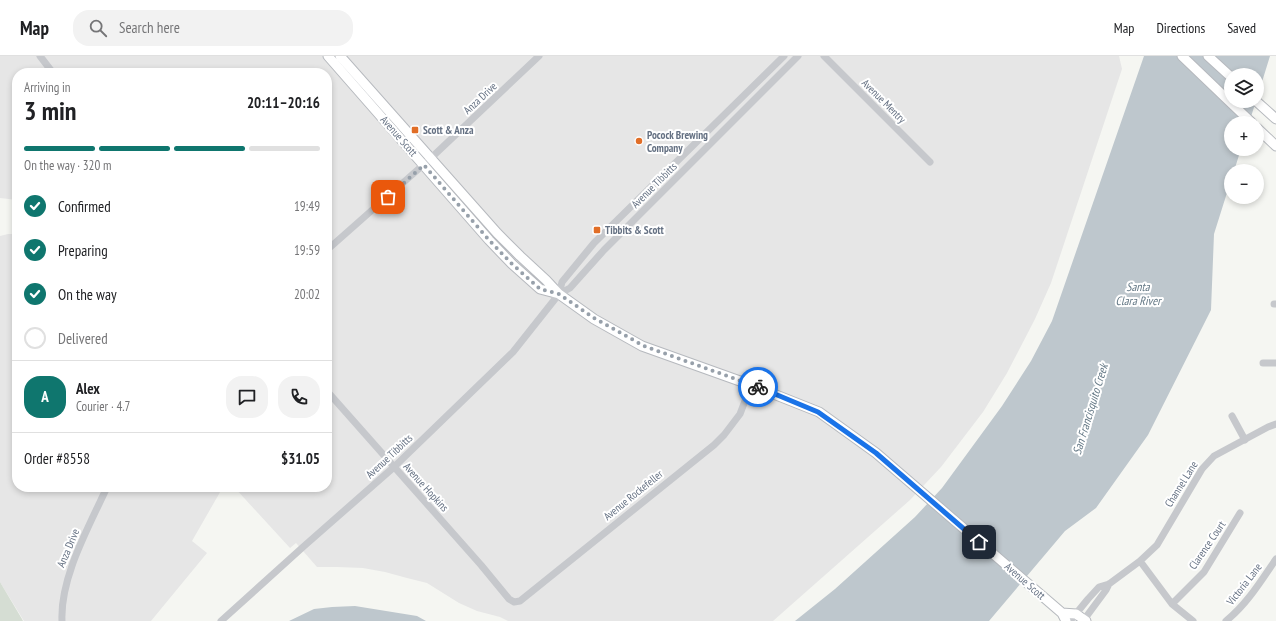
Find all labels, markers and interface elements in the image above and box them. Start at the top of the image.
search box [73,10,353,46]
text: Map [20,16,49,40]
icon: search [87,17,109,39]
text: Search here [119,18,180,37]
text: Map [1114,19,1134,37]
text: Directions [1156,19,1205,37]
text: Saved [1227,19,1256,37]
map controls [1224,68,1264,204]
button: layers [1224,68,1264,108]
street label: Avenue Mentry [859,76,910,127]
text: Arriving in [24,79,71,96]
street label: Anza Drive [460,79,500,117]
text: 20:11–20:16 [247,93,320,112]
text: 3 min [24,94,77,127]
street label: Avenue Scott [378,113,420,159]
button: + [1224,116,1264,156]
place label: Scott & Anza [423,123,474,137]
marker: Scott & Anza [410,125,420,135]
place label: Pocock Brewing Company [647,128,708,155]
marker: Pocock Brewing Company [634,136,644,146]
text: On the way · 320 m [24,157,111,174]
street label: Avenue Tibbitts [628,159,680,211]
button: − [1224,164,1264,204]
pin [371,180,405,214]
icon: bag [377,186,399,208]
icon: check [24,195,46,217]
text: Confirmed [58,197,111,216]
text: 19:49 [294,198,320,215]
place label: Tibbits & Scott [605,223,664,237]
marker: Tibbits & Scott [592,225,602,235]
icon: check [24,239,46,261]
text: Preparing [58,241,108,260]
text: 19:59 [294,242,320,259]
water label: Santa Clara River [1116,279,1162,308]
icon: check [24,283,46,305]
text: On the way [58,285,117,304]
text: 20:02 [294,286,320,303]
text: Delivered [58,329,108,348]
water label: San Francisquito Creek [1069,361,1111,456]
courier [738,367,778,407]
button: chat [226,376,268,418]
button: phone [278,376,320,418]
icon: bike [747,376,769,398]
text: Alex [76,379,100,398]
text: A [41,387,49,406]
text: Courier · 4.7 [76,398,130,415]
street label: Avenue Tibbitts [363,431,416,481]
text: Order #8558 [24,449,90,468]
text: $31.05 [281,449,320,468]
street label: Channel Lane [1161,458,1201,510]
street label: Avenue Hopkins [400,460,452,514]
street label: Avenue Rockefeller [600,467,666,523]
street label: Clarence Court [1186,518,1228,572]
pin [962,525,996,559]
street label: Anza Drive [54,526,83,569]
icon: home [968,531,990,553]
street label: Avenue Scott [1002,560,1048,602]
street label: Victoria Lane [1223,560,1265,609]

